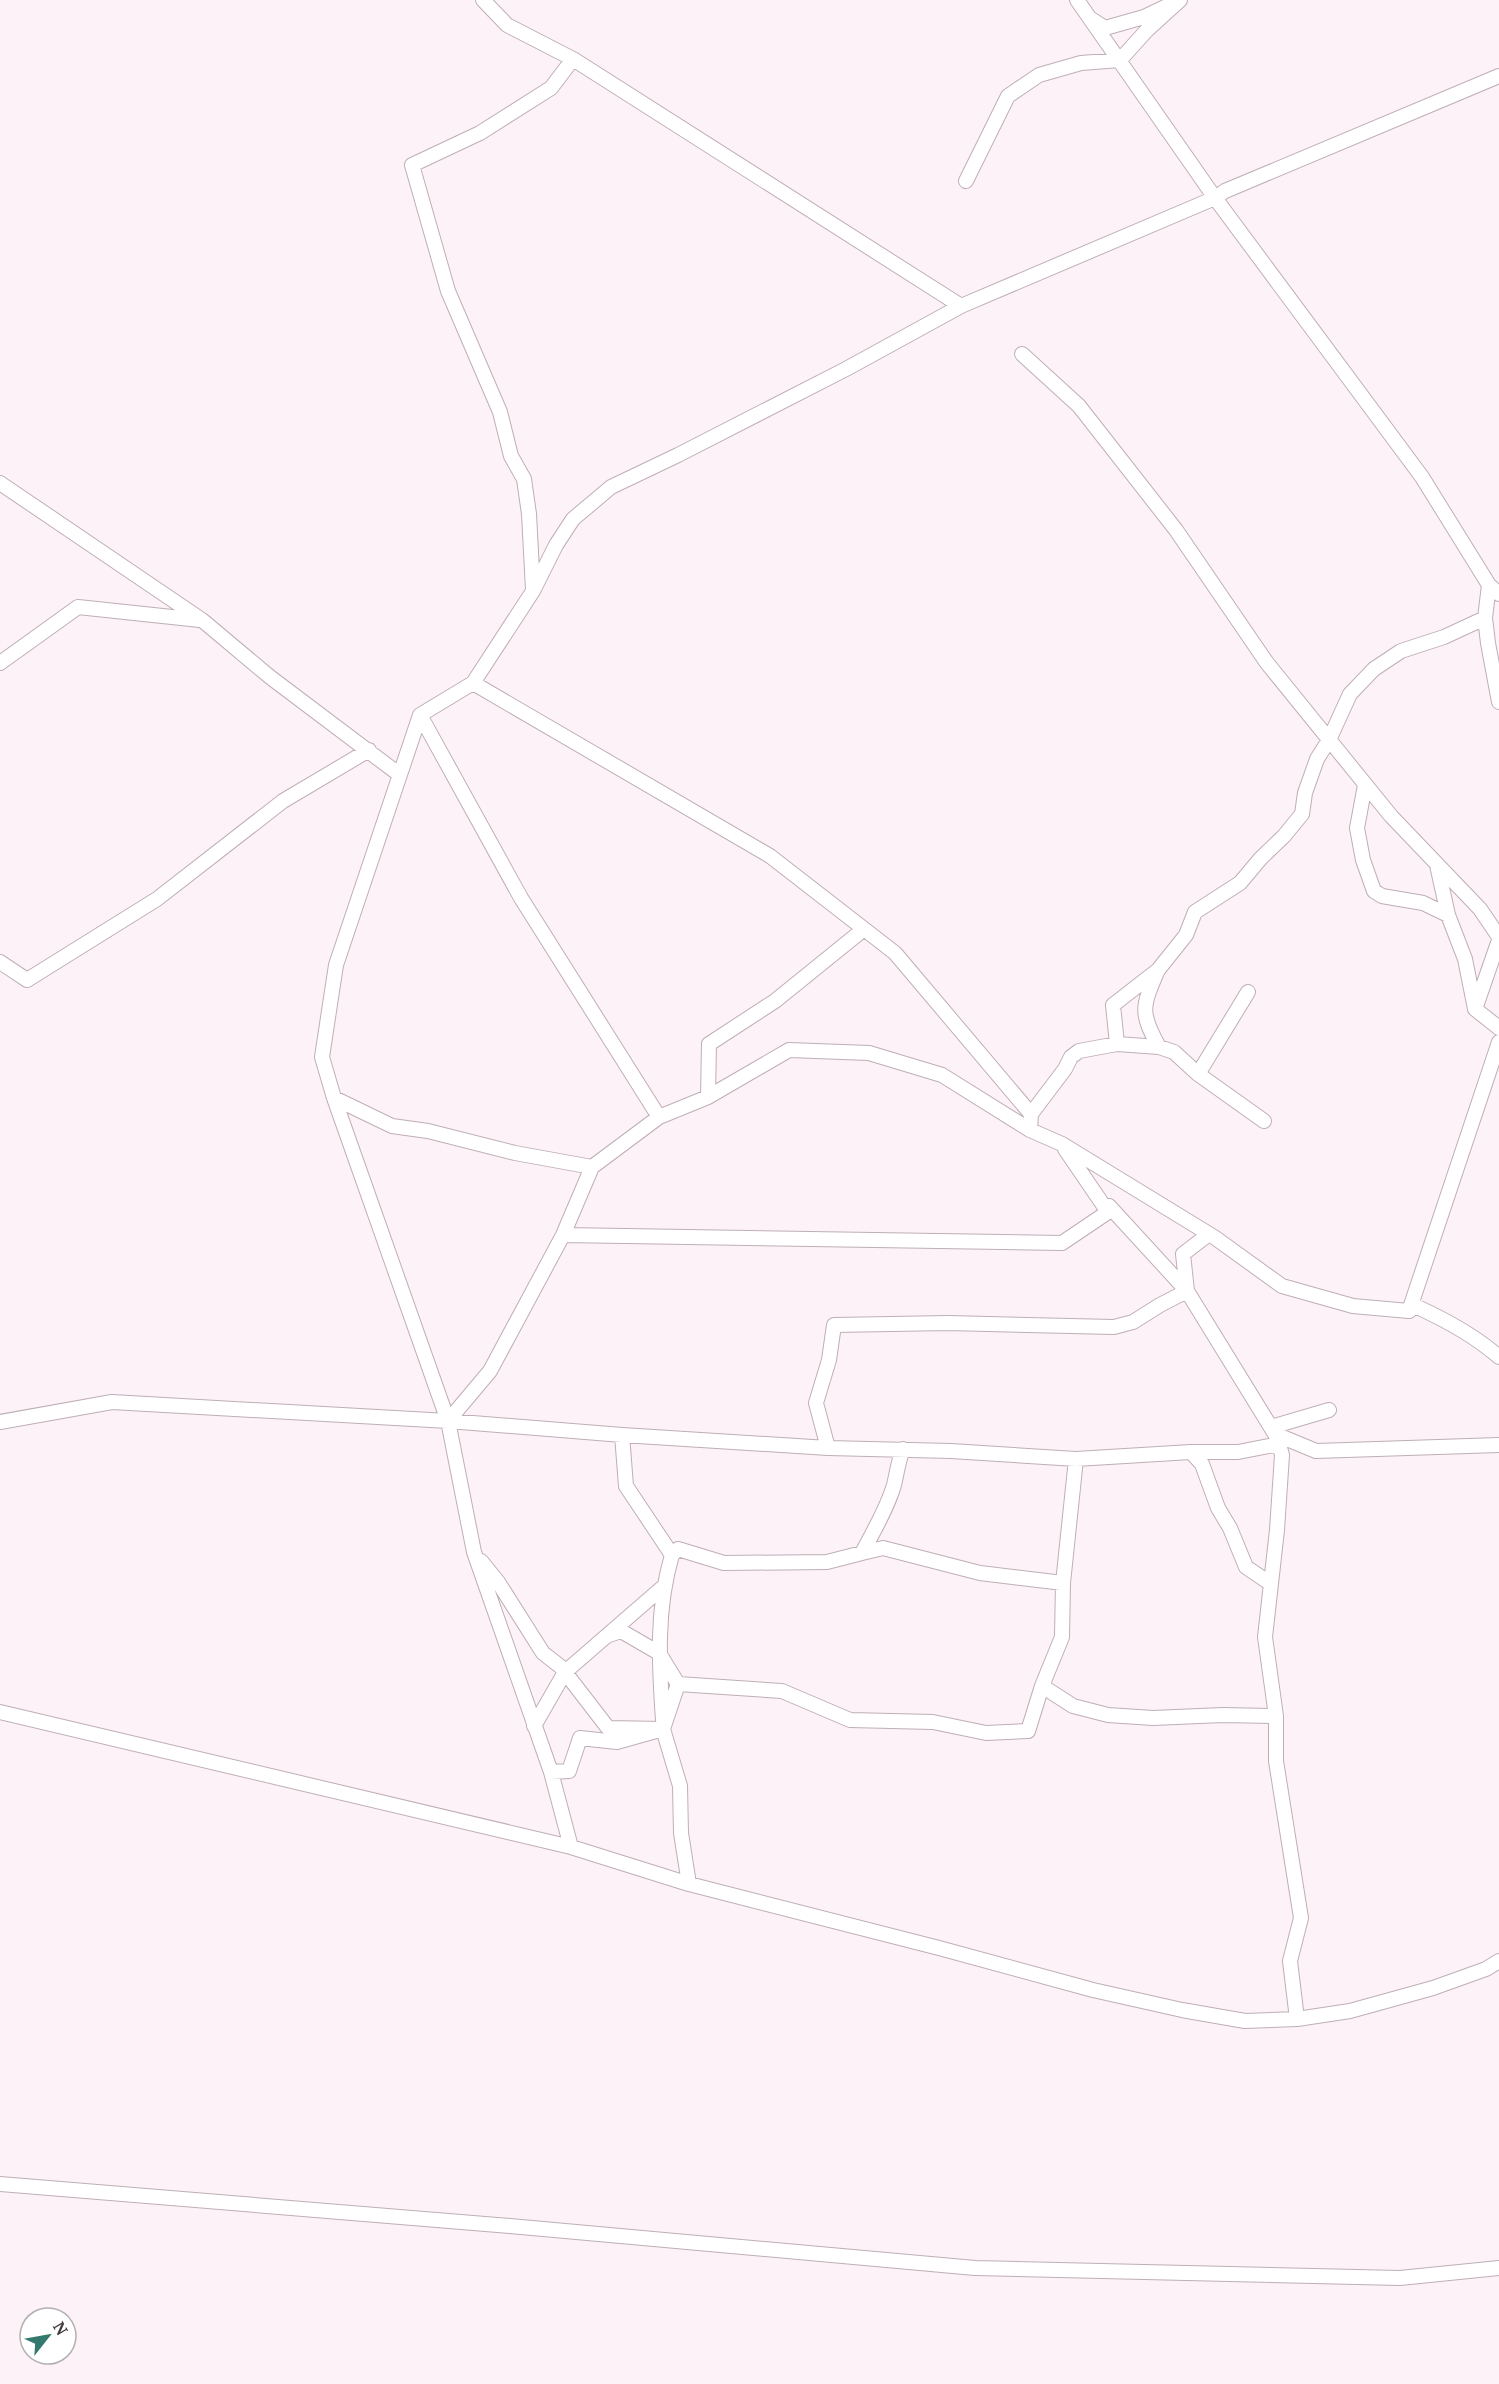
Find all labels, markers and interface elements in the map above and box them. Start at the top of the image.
north arrow [18,2306,78,2366]
text: N [48,2317,73,2339]

